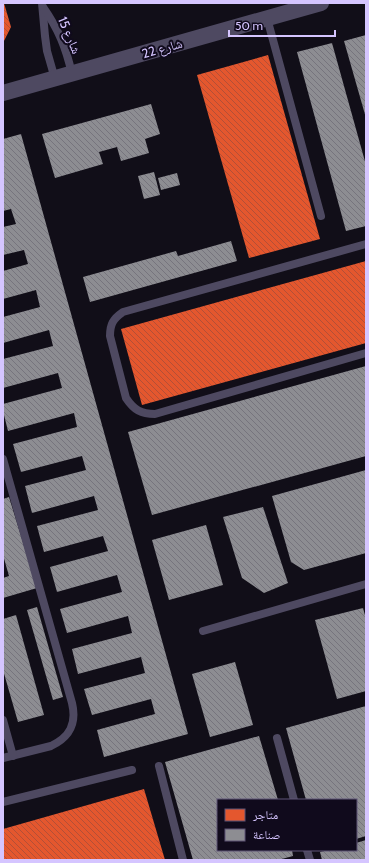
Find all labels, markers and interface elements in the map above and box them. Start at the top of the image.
scale bar [229,12,335,38]
street label: شارع 15 [53,14,85,57]
text: 50 m [235,18,263,33]
street label: شارع 22 [140,35,185,63]
legend [217,799,357,851]
text: متاجر [252,807,278,822]
text: صناعة [253,827,280,842]

